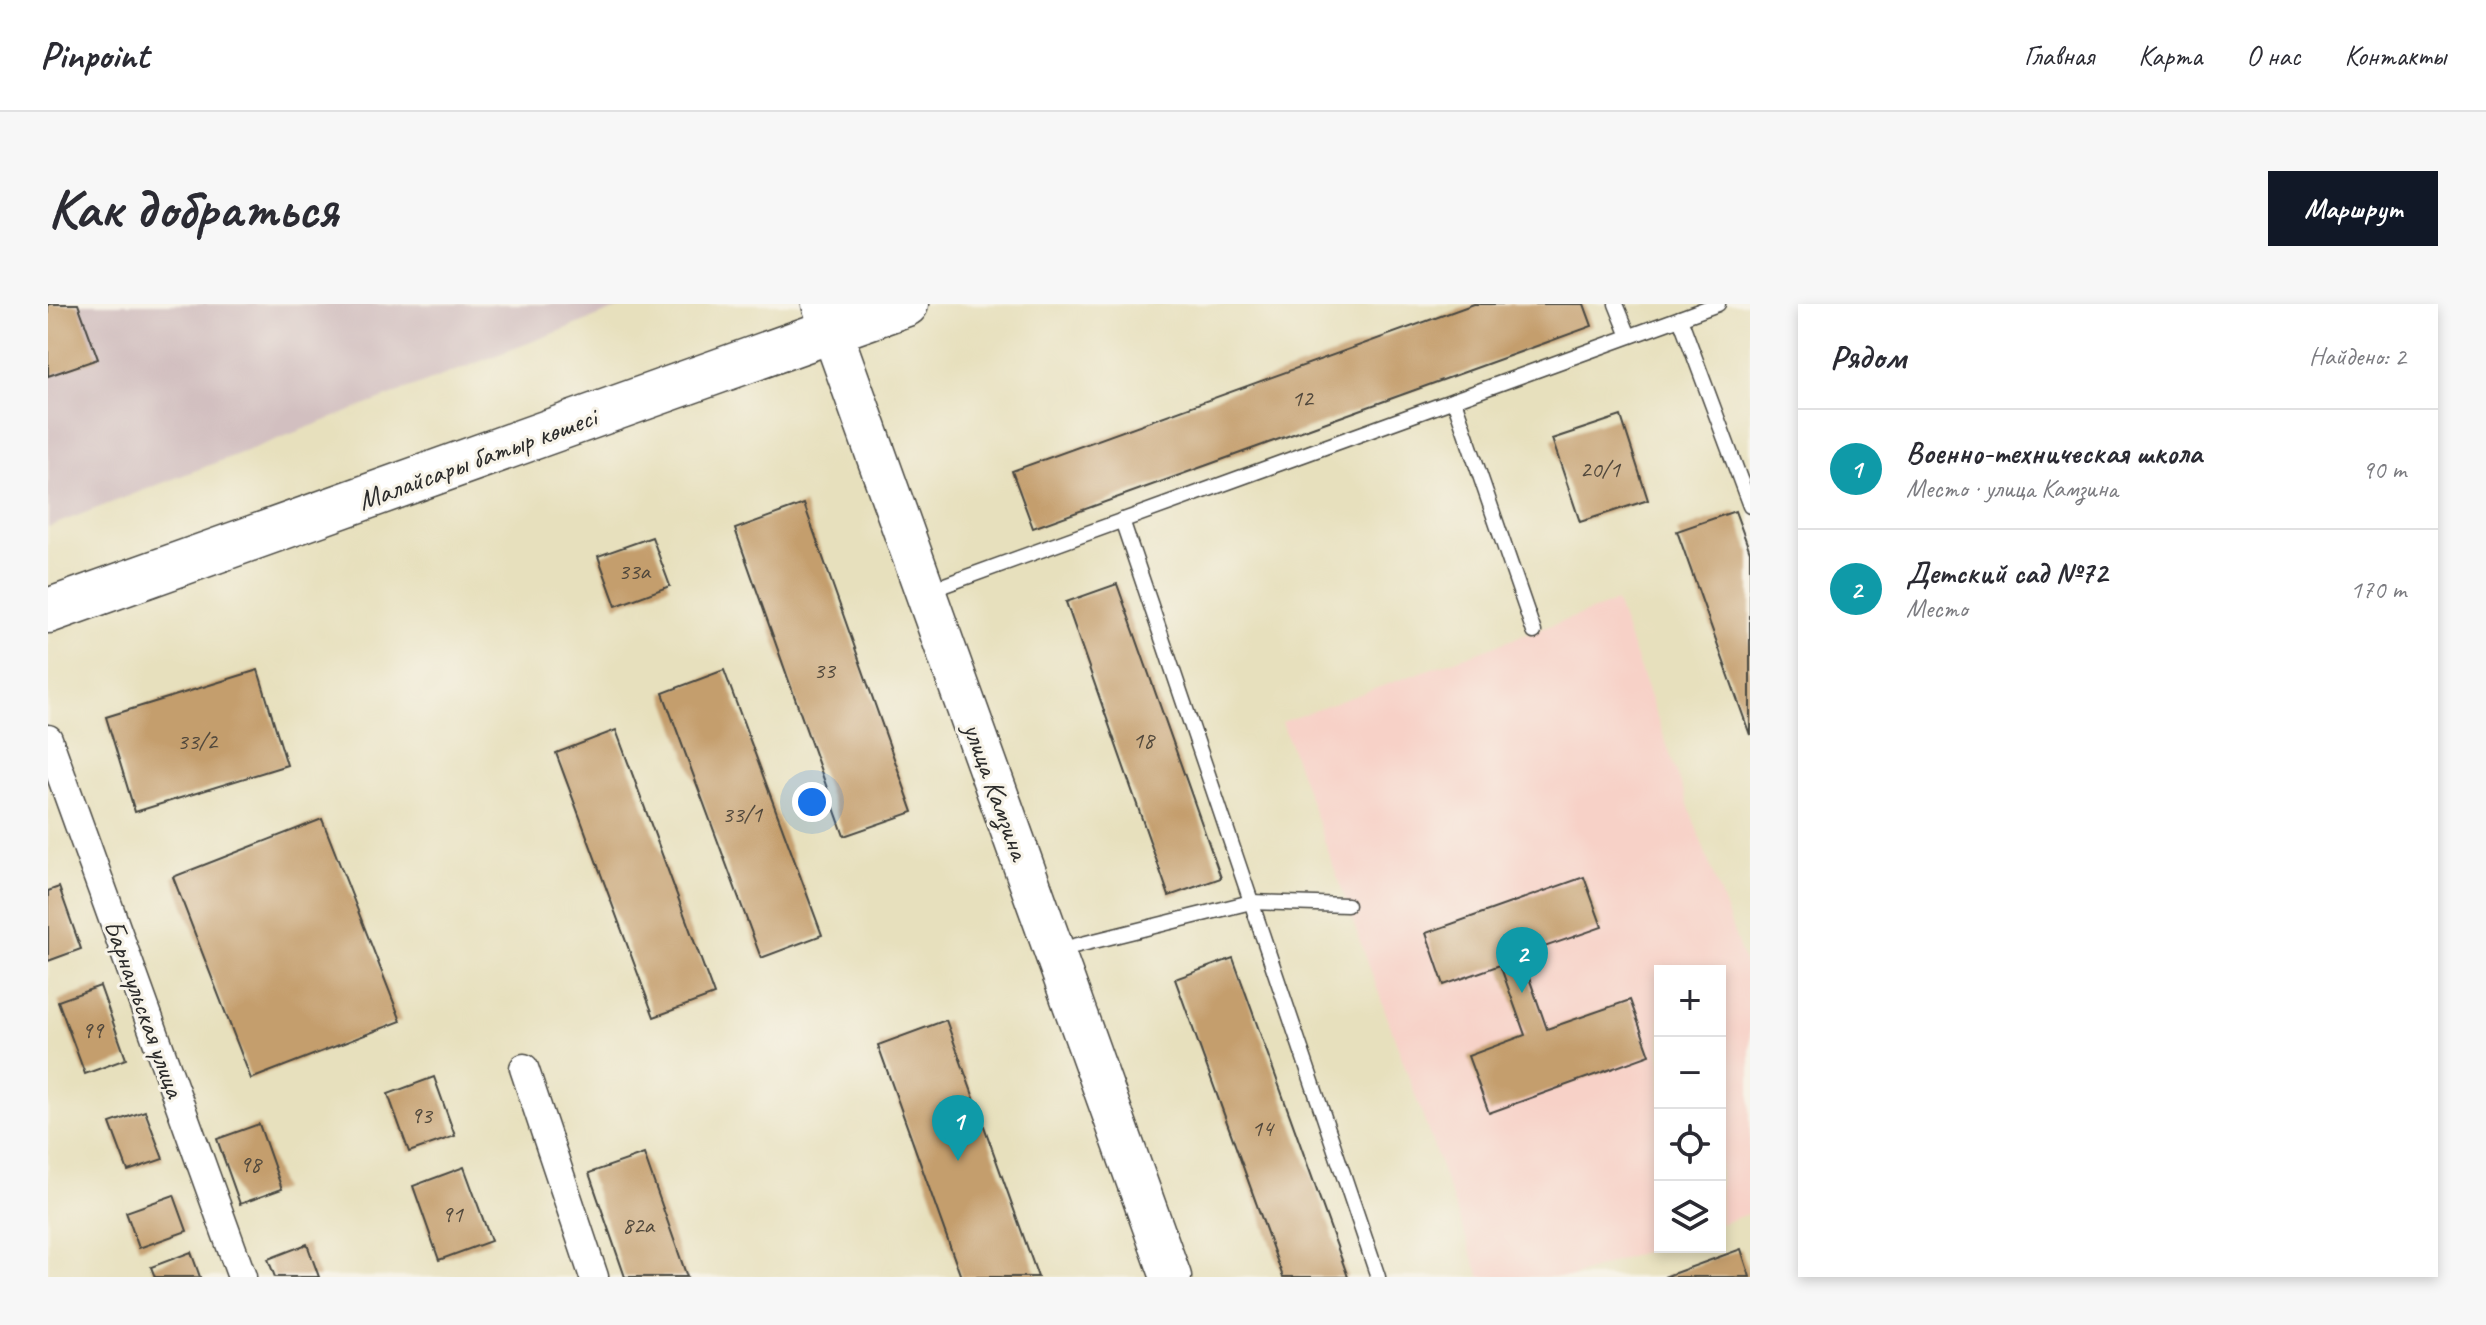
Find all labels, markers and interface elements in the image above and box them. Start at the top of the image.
text: Pinpoint [40,32,149,79]
text: Главная [2024,38,2094,73]
text: Карта [2138,38,2202,73]
text: О нас [2246,38,2300,73]
text: Контакты [2344,38,2446,73]
button: Маршрут [2268,171,2438,246]
text: Как добраться [48,173,338,244]
text: Рядом [1830,335,1906,378]
text: Найдено: 2 [2309,340,2406,373]
house number: 12 [1291,383,1315,413]
street label: Малайсары батыр көшесі [353,398,605,518]
text: Военно-техническая школа [1906,434,2202,472]
text: 1 [1850,453,1862,486]
text: 90 m [2362,453,2406,486]
house number: 20/1 [1580,454,1621,484]
text: Место · улица Камзина [1906,472,2118,505]
text: Детский сад №72 [1906,554,2107,592]
house number: 33а [618,556,652,586]
text: 2 [1850,573,1862,606]
text: 170 m [2350,573,2406,606]
text: Место [1906,592,1968,625]
house number: 33 [813,655,837,685]
street label: улица Камзина [954,716,1038,867]
house number: 18 [1132,725,1156,755]
house number: 33/2 [177,726,219,756]
your location [792,782,832,822]
house number: 33/1 [722,799,763,829]
street label: Барнаульская улица [96,914,194,1104]
pin: 2 [1496,927,1548,993]
map controls [1654,965,1726,1253]
button: + [1654,965,1726,1037]
house number: 99 [81,1015,105,1045]
button: − [1654,1037,1726,1109]
pin: 1 [932,1095,984,1161]
house number: 93 [410,1100,434,1130]
button: locate [1654,1109,1726,1181]
house number: 14 [1251,1113,1275,1143]
house number: 98 [239,1149,263,1179]
button: layers [1654,1181,1726,1253]
house number: 91 [441,1199,464,1229]
house number: 82а [622,1210,656,1240]

